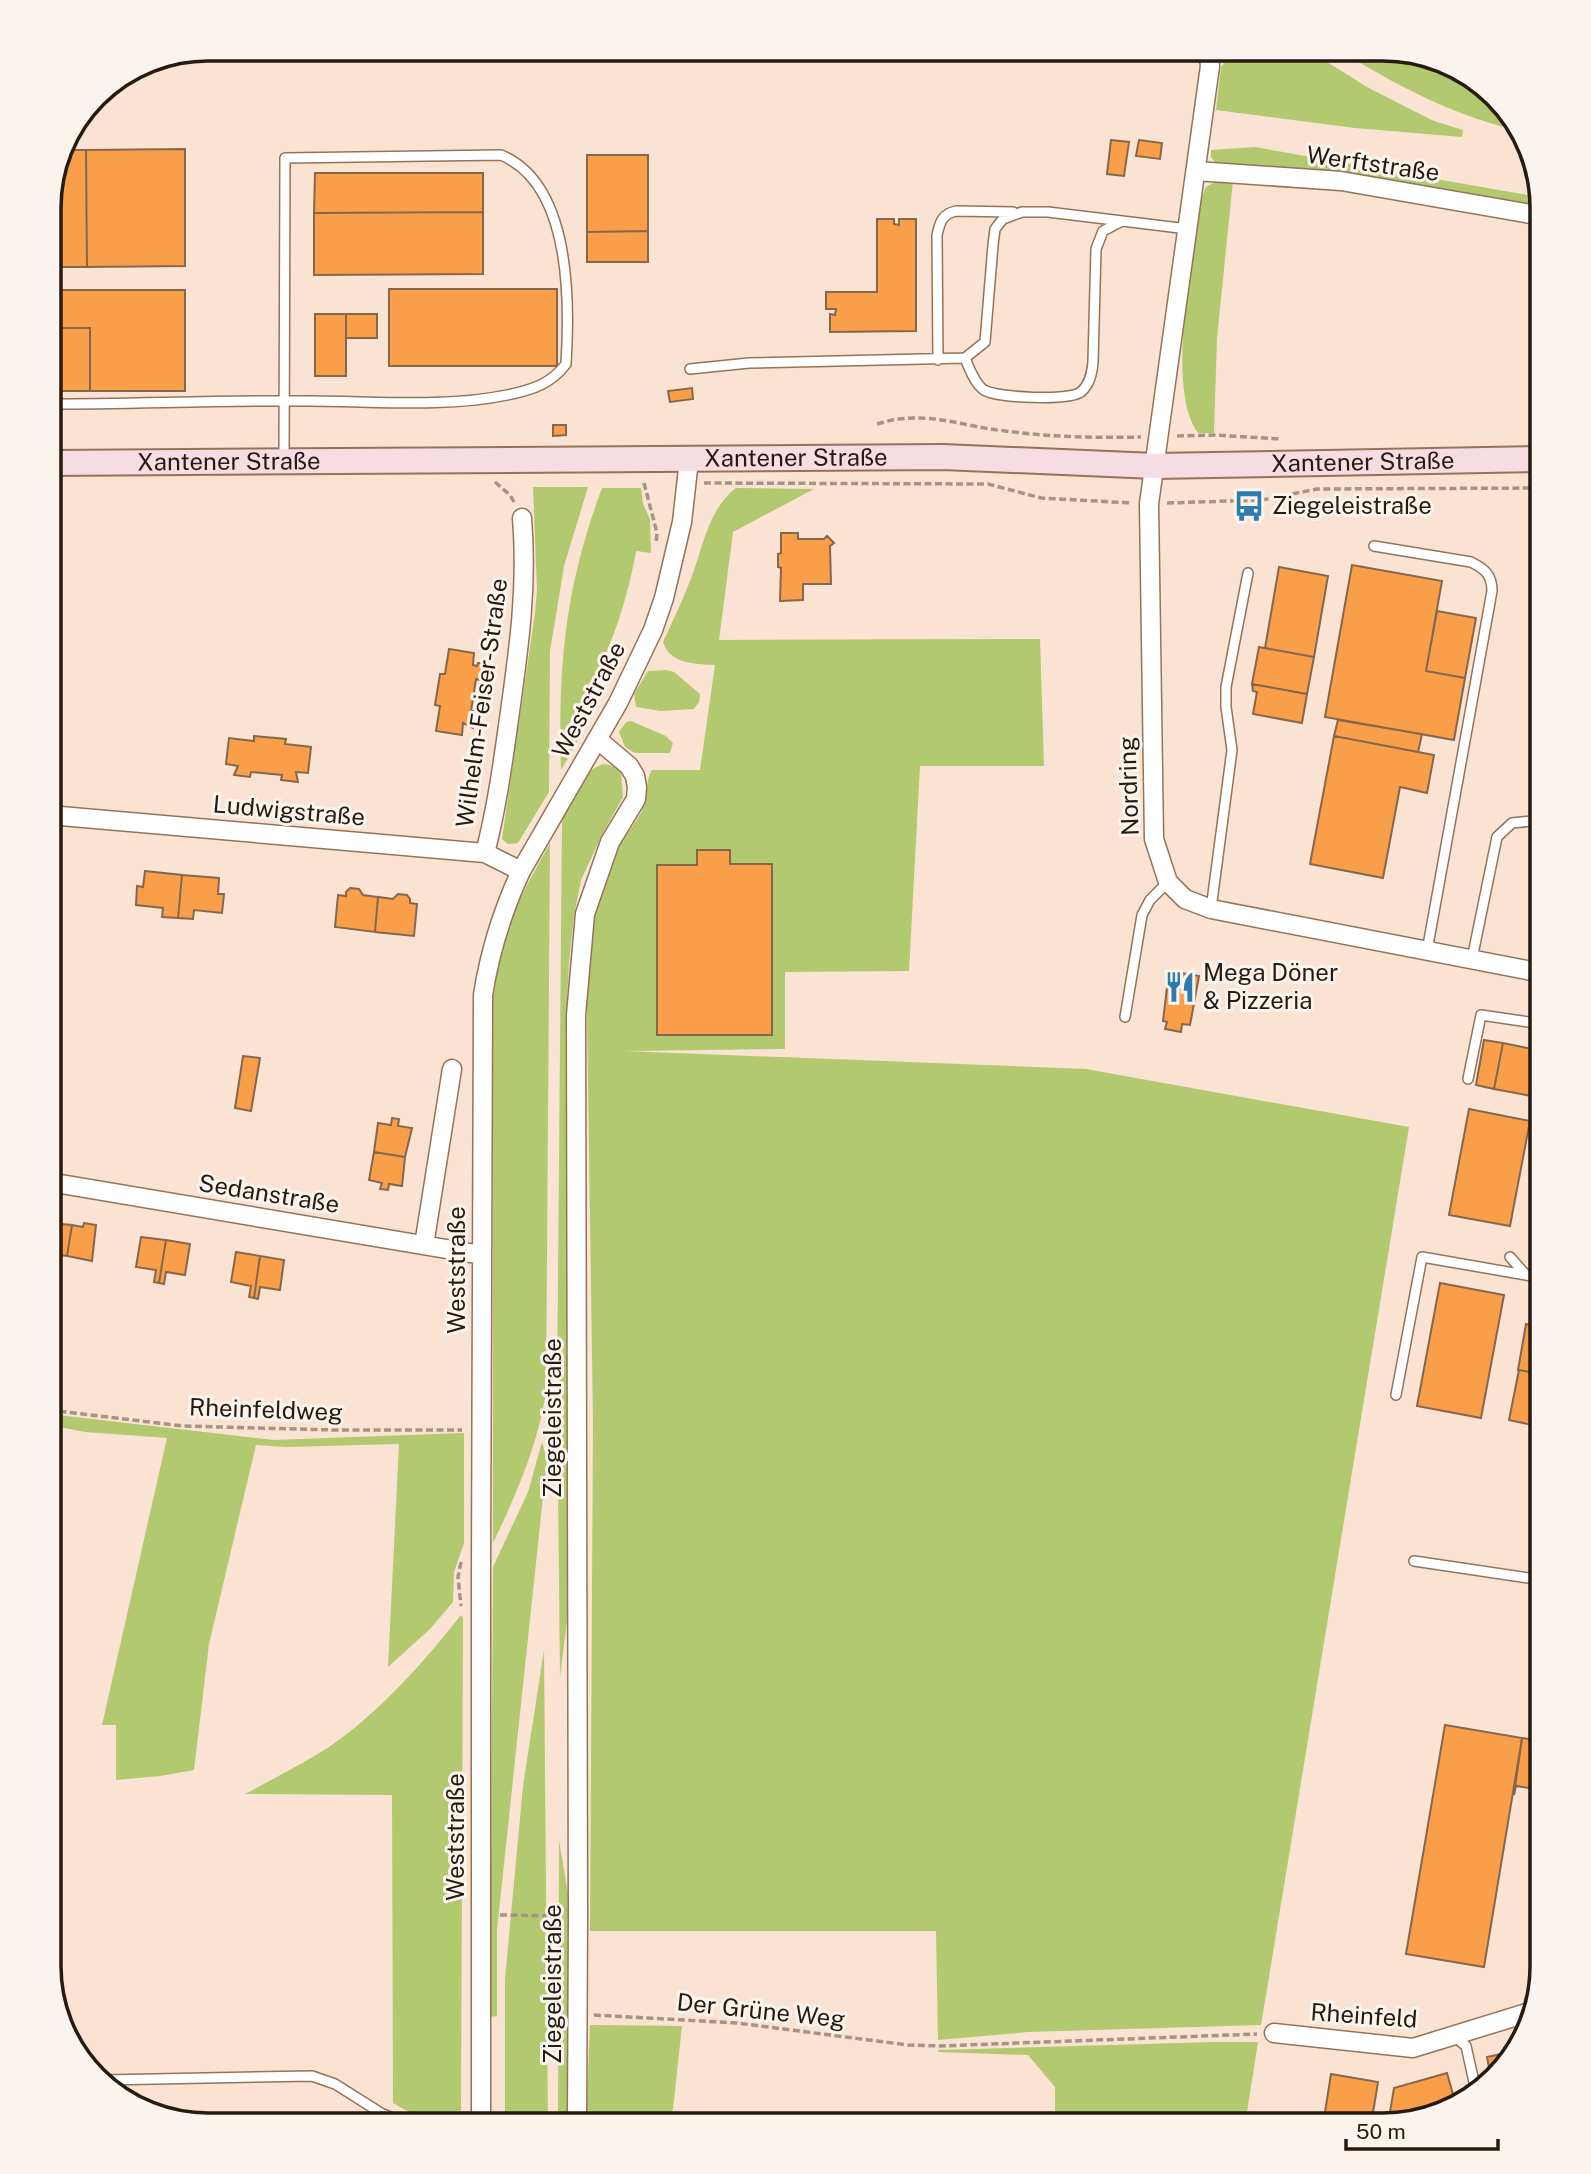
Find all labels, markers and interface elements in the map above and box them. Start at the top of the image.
street label: Werftstraße [1305,140,1442,186]
street label: Xantener Straße [704,442,888,472]
street label: Xantener Straße [137,446,321,475]
street label: Xantener Straße [1271,446,1455,477]
bus stop icon: Ziegeleistraße [1232,489,1266,523]
place label: Ziegeleistraße [1272,491,1432,519]
street label: Wilhelm-Feiser-Straße [450,576,512,829]
street label: Weststraße [546,637,630,762]
street label: Nordring [1112,736,1144,836]
street label: Ludwigstraße [212,789,366,831]
place label: Mega Döner & Pizzeria [1203,958,1338,1014]
restaurant icon: Mega Döner & Pizzeria [1163,970,1197,1004]
street label: Sedanstraße [197,1168,342,1218]
street label: Weststraße [442,1206,470,1334]
street label: Ziegeleistraße [538,1338,566,1498]
street label: Rheinfeldweg [189,1392,343,1426]
street label: Weststraße [441,1773,469,1901]
street label: Ziegeleistraße [538,1904,566,2064]
street label: Der Grüne Weg [675,1987,847,2033]
street label: Rheinfeld [1310,1997,1418,2033]
scale bar [1346,2108,1498,2152]
text: 50 m [1356,2119,1406,2144]

